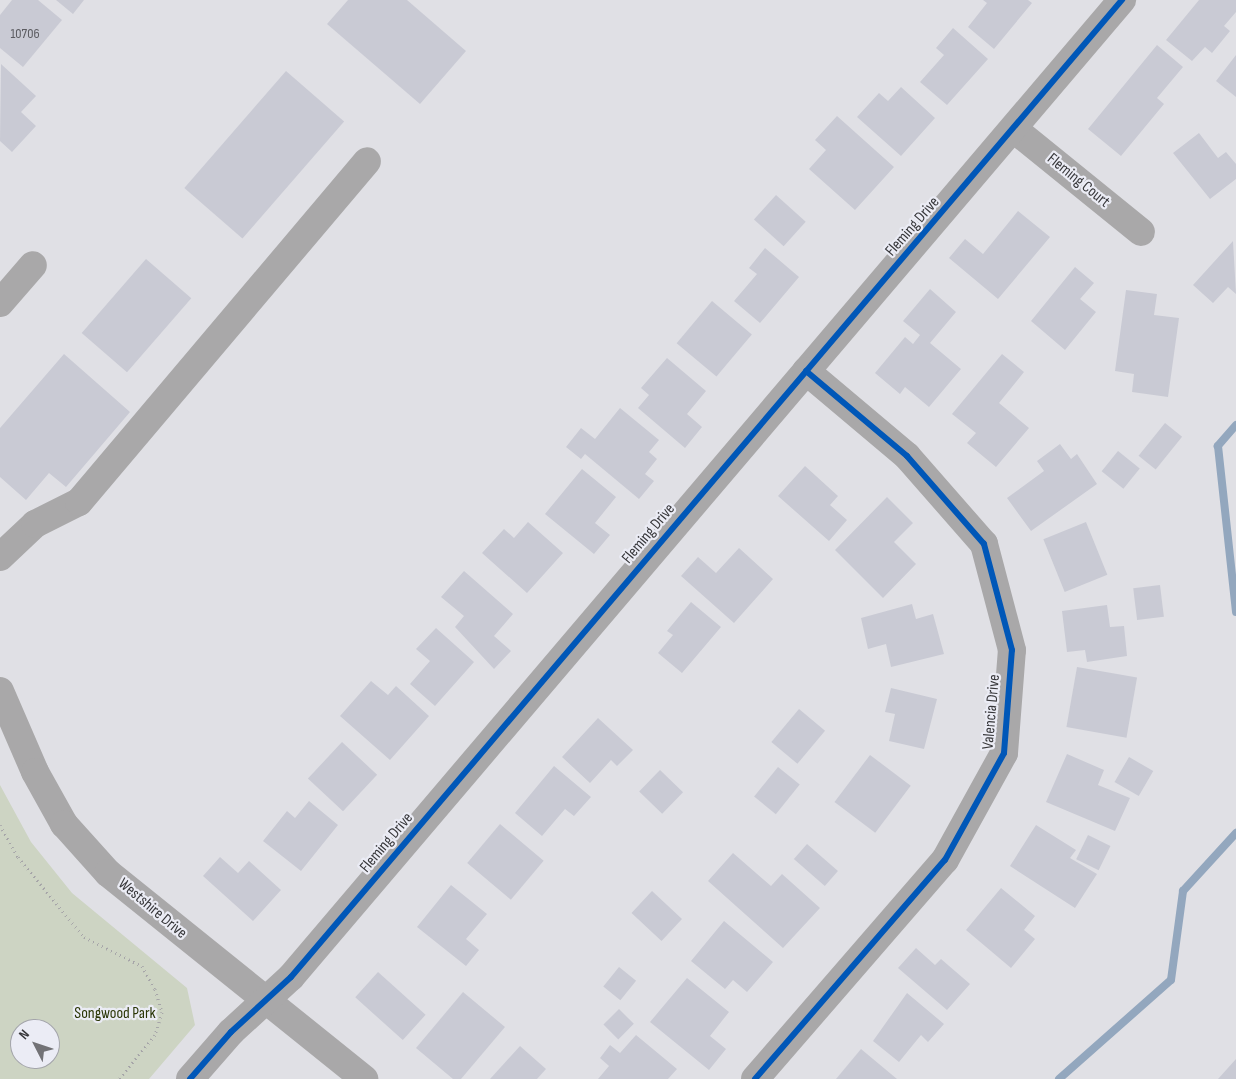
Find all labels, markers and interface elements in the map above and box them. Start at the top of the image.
house number: 10706 [10,26,40,42]
street label: Fleming Court [1043,150,1113,212]
street label: Fleming Drive [882,193,944,261]
street label: Fleming Drive [618,500,680,568]
street label: Valencia Drive [979,674,1005,750]
street label: Fleming Drive [356,809,418,877]
street label: Westshire Drive [114,875,190,943]
park label: Songwood Park [74,1004,156,1024]
north arrow [10,1019,60,1069]
text: N [15,1026,33,1043]

